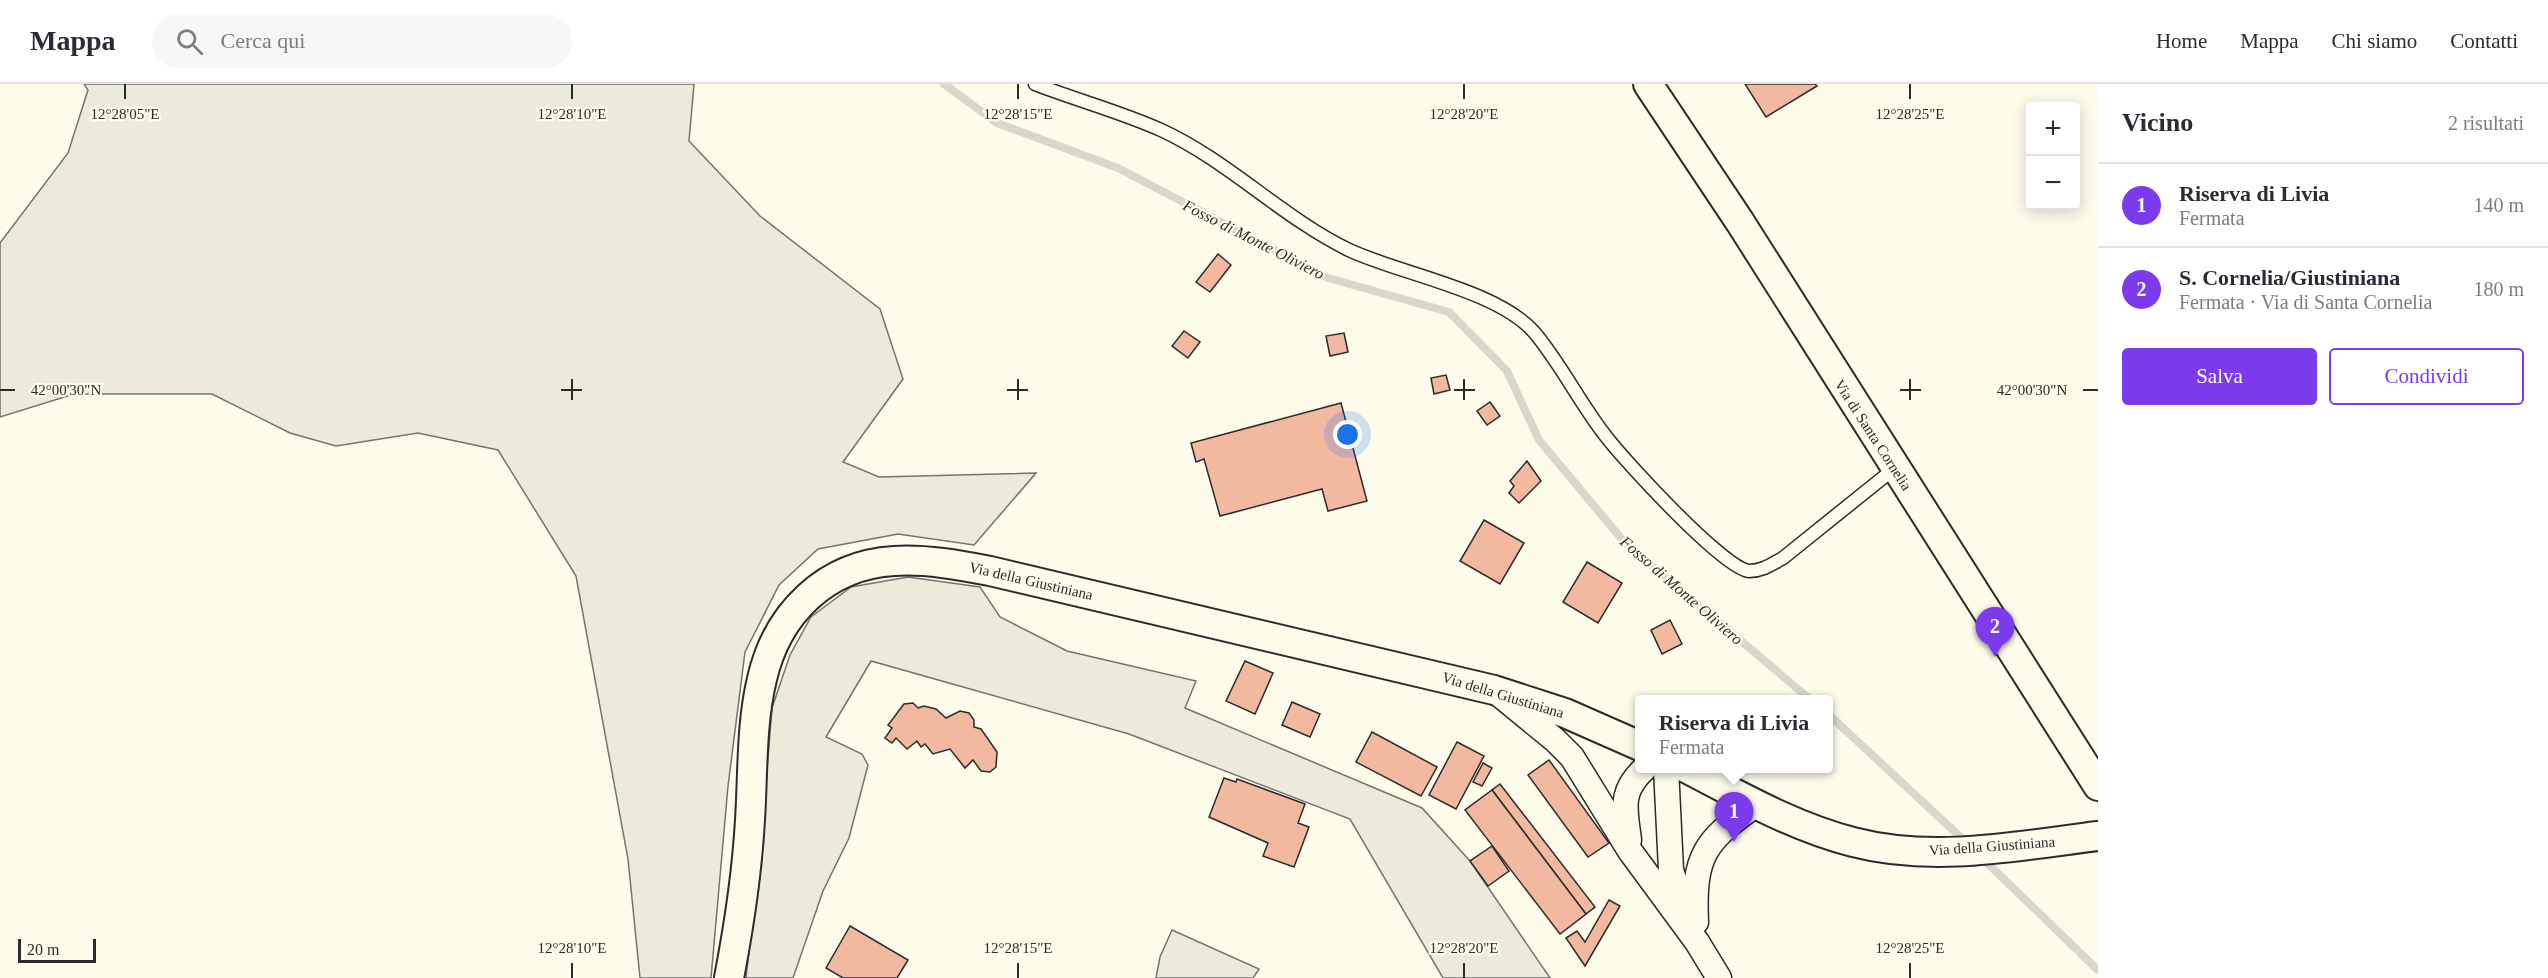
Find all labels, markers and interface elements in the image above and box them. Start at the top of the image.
search box [152,14,572,68]
text: Mappa [30,25,116,56]
icon: search [173,25,206,58]
text: Cerca qui [221,28,305,53]
text: Home [2156,29,2207,53]
text: Mappa [2240,29,2299,53]
text: Chi siamo [2332,29,2417,53]
text: Contatti [2450,29,2518,53]
map controls [2026,102,2080,210]
button: + [2026,102,2080,156]
text: 12°28'05"E [91,106,160,122]
text: 12°28'10"E [538,106,607,122]
text: 12°28'15"E [984,106,1053,122]
text: 12°28'20"E [1430,106,1499,122]
text: 12°28'25"E [1876,106,1945,122]
text: Vicino [2122,108,2193,137]
text: 2 risultati [2448,112,2524,134]
button: − [2026,156,2080,210]
text: Riserva di Livia [2179,181,2329,206]
text: 1 [2137,194,2147,216]
text: 140 m [2473,194,2524,216]
water label: Fosso di Monte Oliviero [1179,196,1327,282]
text: Fermata [2179,207,2245,229]
text: S. Cornelia/Giustiniana [2179,265,2400,290]
text: 2 [2137,278,2147,300]
text: 180 m [2473,278,2524,300]
text: Fermata · Via di Santa Cornelia [2179,291,2432,313]
button: Salva [2122,348,2317,405]
button: Condividi [2329,348,2524,405]
street label: Via di Santa Cornelia [1831,377,1915,494]
text: 42°00'30"N [31,382,101,398]
text: 42°00'30"N [1997,382,2067,398]
your location [1333,420,1362,449]
water label: Fosso di Monte Oliviero [1616,532,1746,648]
street label: Via della Giustiniana [968,559,1095,603]
pin: 2 [1976,608,2014,657]
street label: Via della Giustiniana [1440,669,1566,721]
popup [1635,695,1833,773]
text: Riserva di Livia [1659,710,1809,735]
text: Fermata [1659,736,1724,758]
pin: 1 [1714,792,1754,842]
street label: Via della Giustiniana [1928,834,2056,858]
scale bar [18,936,96,964]
text: 12°28'10"E [538,940,607,956]
text: 12°28'15"E [984,940,1053,956]
text: 12°28'20"E [1430,940,1499,956]
text: 12°28'25"E [1876,940,1945,956]
text: 20 m [27,941,59,958]

